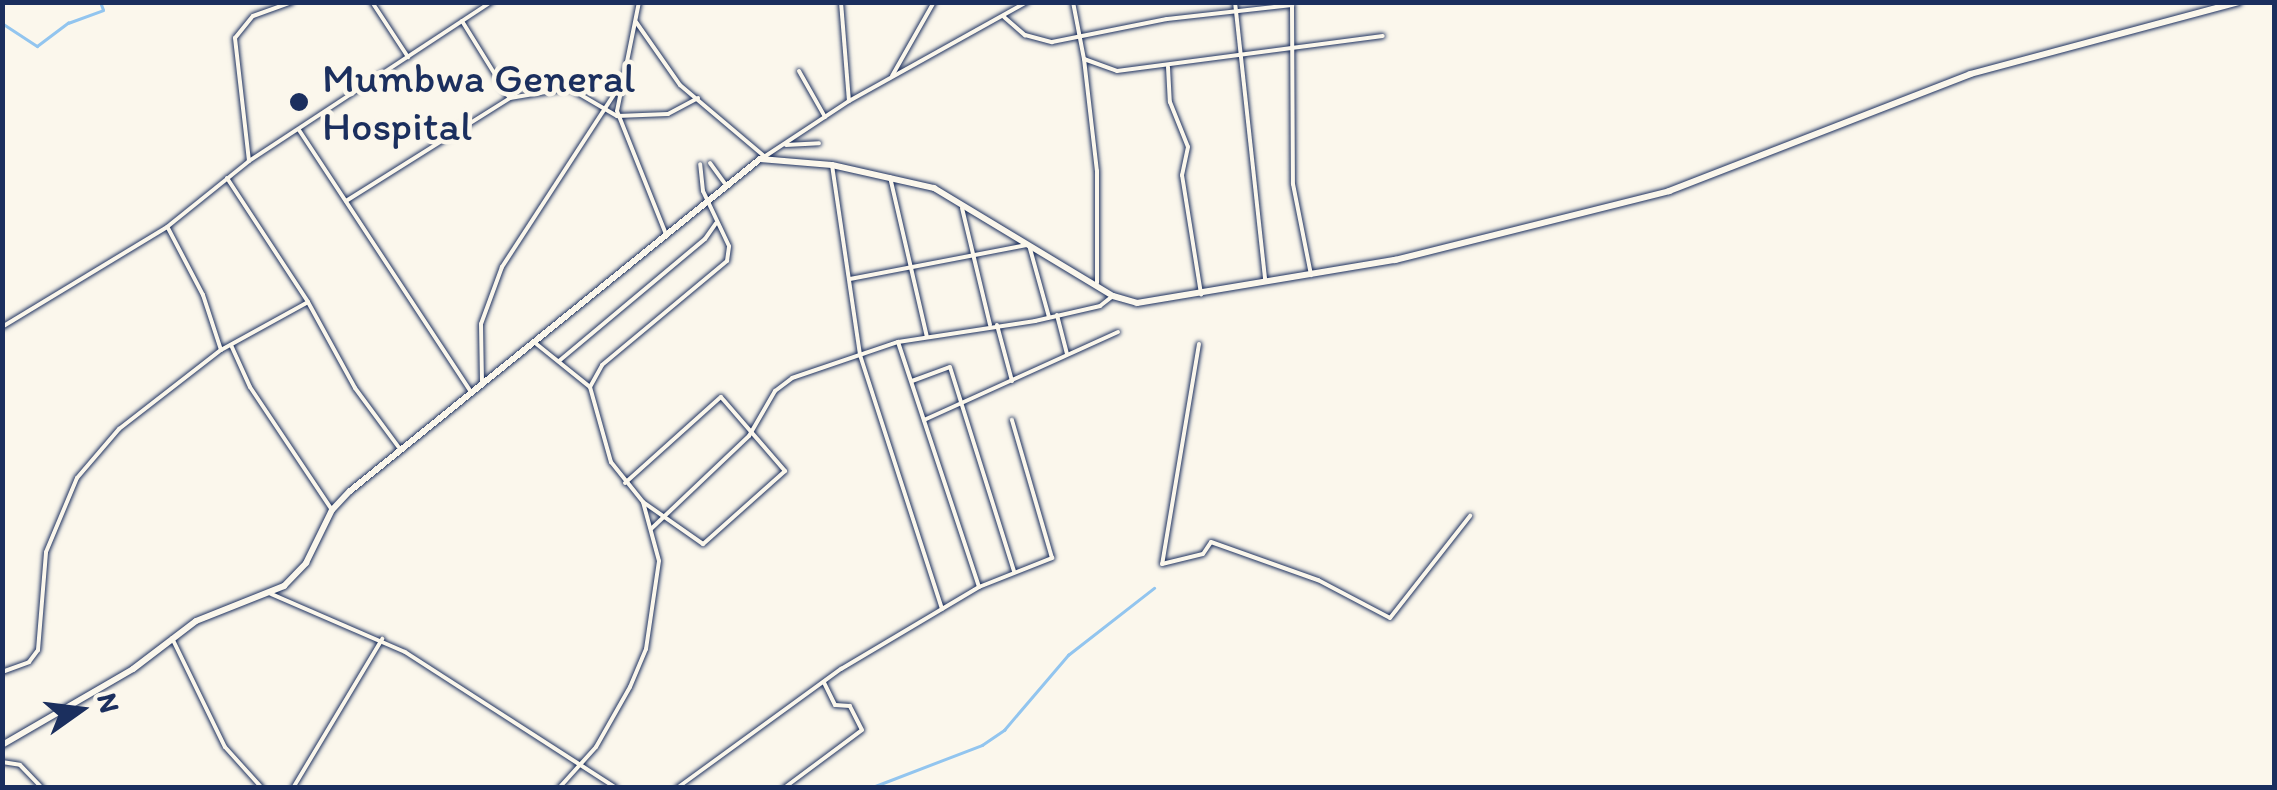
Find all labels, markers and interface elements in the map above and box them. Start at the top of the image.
place label: Mumbwa General Hospital [322,53,636,152]
marker: Mumbwa General Hospital [286,89,312,115]
north arrow [30,660,130,760]
text: N [90,689,128,716]

